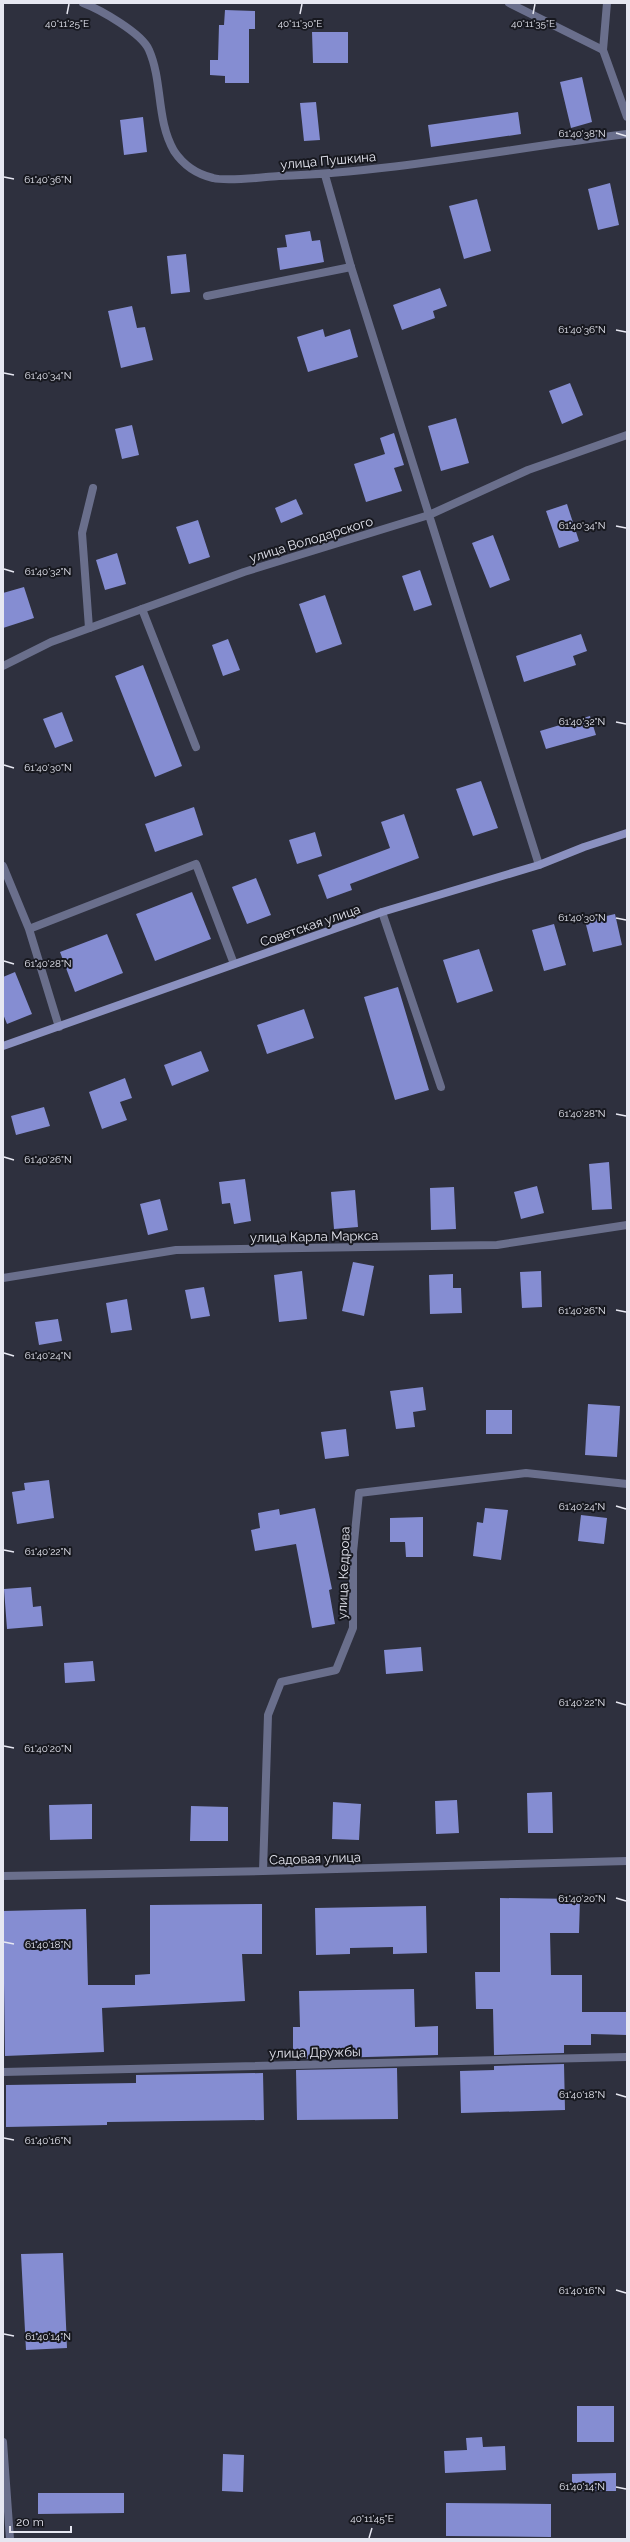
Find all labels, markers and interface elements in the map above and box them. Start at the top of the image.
text: 40°11'25"E [45,18,89,29]
text: 40°11'30"E [278,18,322,29]
text: 40°11'35"E [511,18,555,29]
text: 61°40'38"N [558,128,606,139]
street label: улица Пушкина [280,149,376,172]
text: 61°40'36"N [24,174,72,185]
text: 61°40'36"N [558,324,606,335]
text: 61°40'34"N [25,370,71,381]
street label: улица Володарского [247,513,375,565]
text: 61°40'34"N [559,520,605,531]
text: 61°40'32"N [25,566,71,577]
text: 61°40'32"N [559,716,605,727]
text: 61°40'30"N [24,762,72,773]
street label: Советская улица [258,901,362,950]
text: 61°40'30"N [558,912,606,923]
text: 61°40'28"N [24,958,72,969]
text: 61°40'28"N [558,1108,606,1119]
text: 61°40'26"N [24,1154,72,1165]
street label: улица Карла Маркса [250,1228,378,1245]
text: 61°40'26"N [558,1305,606,1316]
text: 61°40'24"N [25,1350,71,1361]
text: 61°40'24"N [559,1501,605,1512]
street label: улица Кедрова [334,1526,353,1620]
text: 61°40'22"N [25,1546,71,1557]
text: 61°40'22"N [559,1697,605,1708]
text: 61°40'20"N [24,1743,72,1754]
street label: Садовая улица [269,1849,361,1868]
text: 61°40'20"N [558,1893,606,1904]
text: 61°40'18"N [25,1939,71,1950]
street label: улица Дружбы [269,2044,361,2061]
text: 61°40'18"N [559,2089,605,2100]
text: 61°40'16"N [25,2135,71,2146]
text: 61°40'16"N [559,2285,605,2296]
text: 61°40'14"N [25,2331,71,2342]
text: 61°40'14"N [559,2481,605,2492]
scale bar [10,2508,71,2534]
text: 40°11'45"E [350,2513,394,2524]
text: 20 m [16,2515,44,2529]

